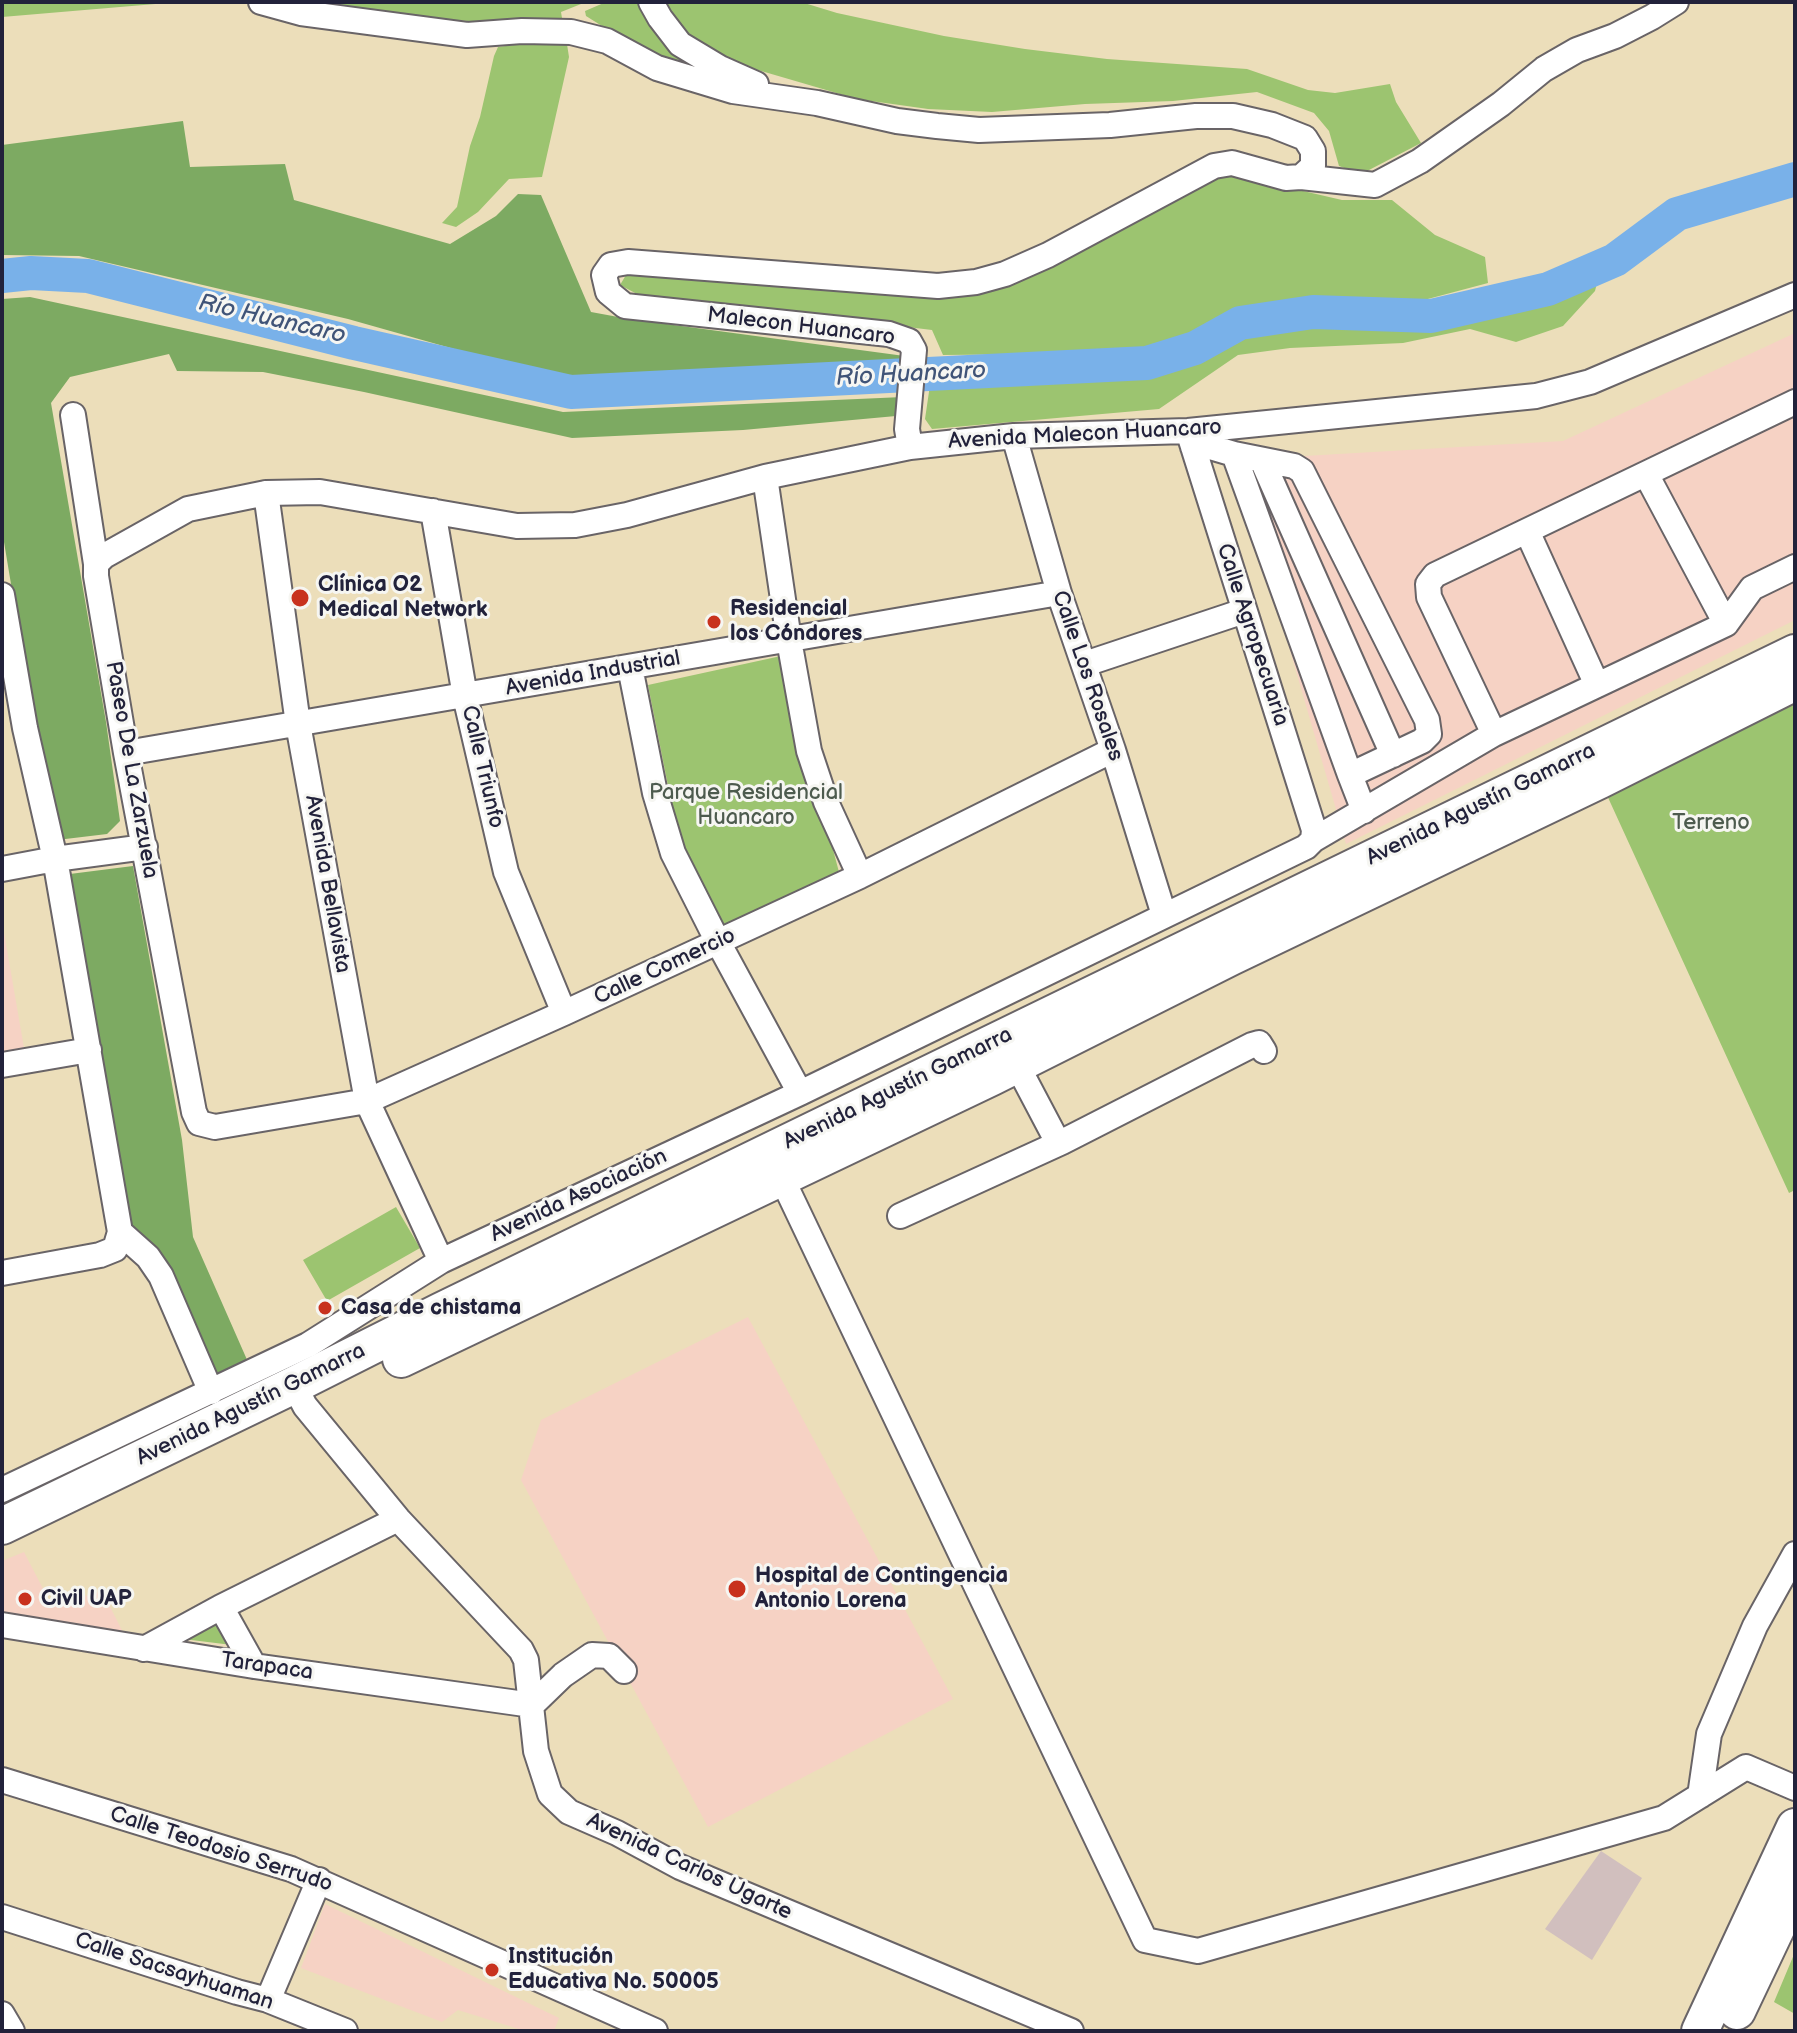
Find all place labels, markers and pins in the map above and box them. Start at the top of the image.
place label: Clínica O2 Medical Network [318,572,488,624]
marker: Clínica O2 Medical Network [289,587,311,609]
place label: Residencial los Cóndores [730,596,862,648]
marker: Residencial los Cóndores [705,613,723,631]
place label: Casa de chistama [341,1295,521,1321]
marker: Casa de chistama [316,1299,334,1317]
place label: Hospital de Contingencia Antonio Lorena [755,1563,1008,1614]
marker: Hospital de Contingencia Antonio Lorena [726,1578,748,1600]
place label: Civil UAP [41,1586,131,1612]
marker: Civil UAP [16,1590,34,1608]
place label: Institución Educativa No. 50005 [508,1944,719,1996]
marker: Institución Educativa No. 50005 [483,1961,501,1979]

